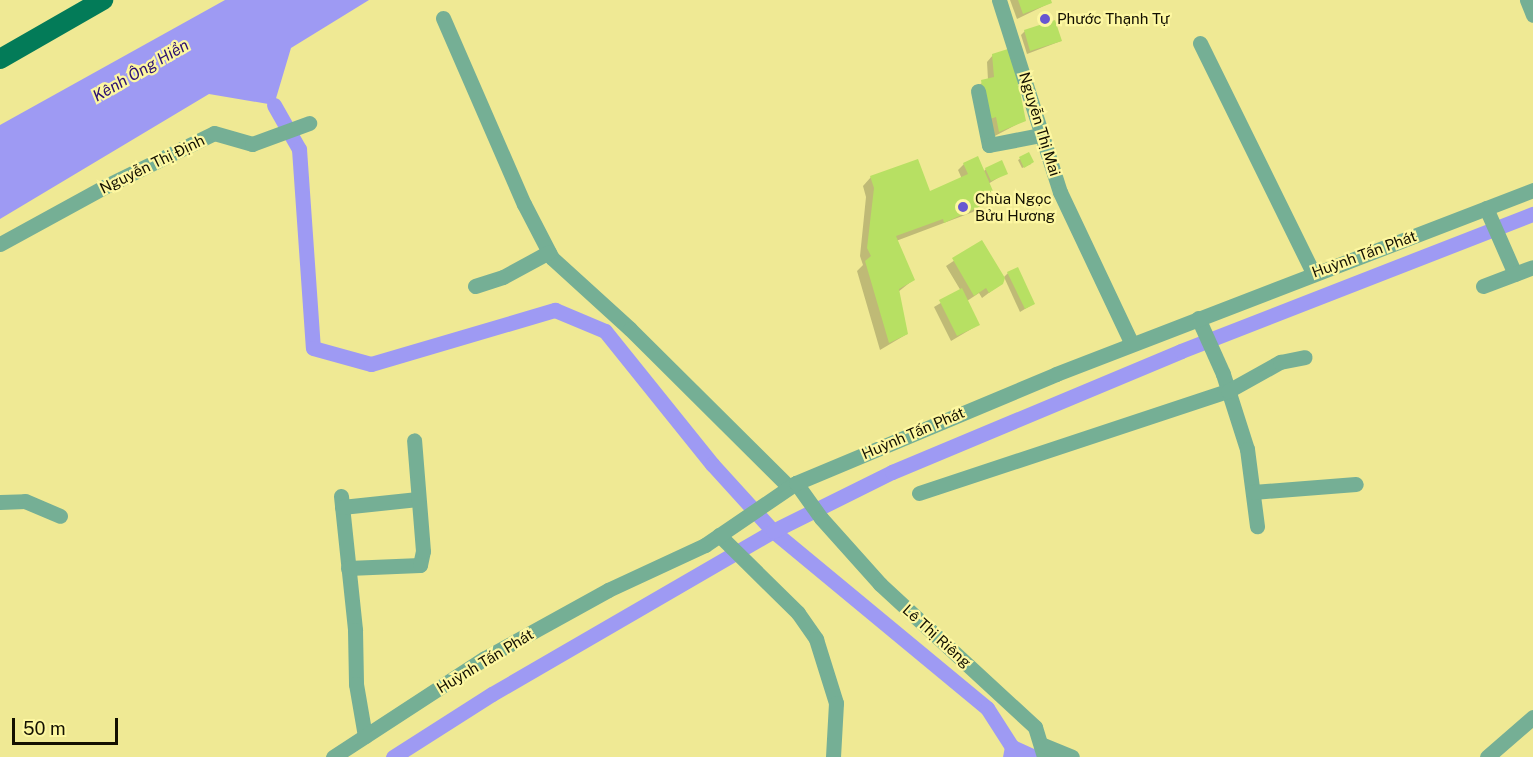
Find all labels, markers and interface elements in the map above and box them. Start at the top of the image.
place label: Phước Thạnh Tự [1057,10,1170,28]
marker: Phước Thạnh Tự [1038,12,1052,26]
water label: Kênh Ông Hiển [90,36,192,106]
street label: Nguyễn Thị Mai [1016,70,1064,178]
street label: Nguyễn Thị Định [97,131,207,197]
place label: Chùa Ngọc Bửu Hương [975,189,1055,224]
marker: Chùa Ngọc Bửu Hương [956,200,970,214]
street label: Huỳnh Tấn Phát [1309,227,1419,281]
street label: Huỳnh Tấn Phát [859,403,967,463]
street label: Lê Thị Riêng [899,601,975,671]
street label: Huỳnh Tấn Phát [433,625,537,697]
scale bar [15,706,122,744]
text: 50 m [23,718,66,739]

